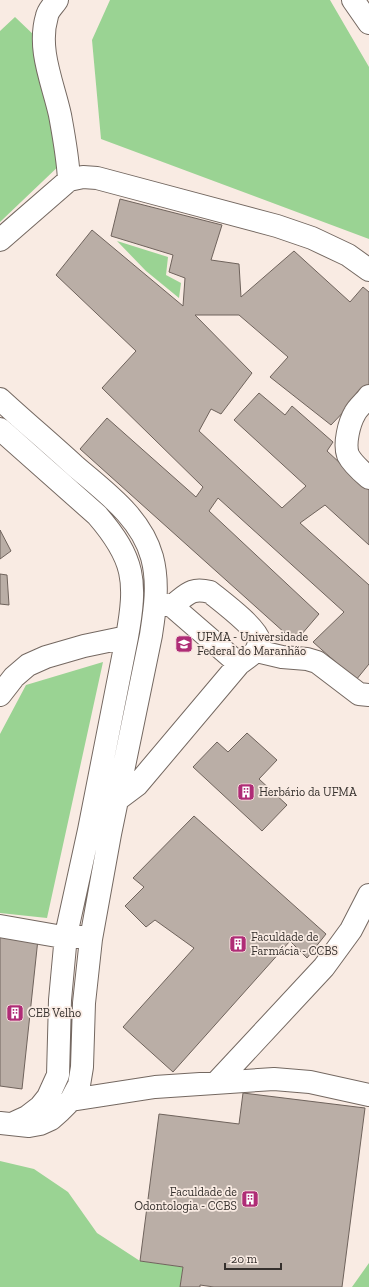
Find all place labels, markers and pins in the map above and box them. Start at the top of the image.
place label: UFMA - Universidade Federal do Maranhão [197,630,308,658]
school or university icon: UFMA - Universidade Federal do Maranhão [174,634,194,654]
building icon: Herbário da UFMA [236,782,256,802]
place label: Herbário da UFMA [259,785,357,799]
place label: Faculdade de Farmácia - CCBS [251,930,338,958]
building icon: Faculdade de Farmácia - CCBS [228,934,248,954]
building icon: CEB Velho [5,1003,25,1023]
place label: CEB Velho [28,1006,81,1020]
place label: Faculdade de Odontologia - CCBS [134,1185,237,1213]
building icon: Faculdade de Odontologia - CCBS [240,1189,260,1209]

